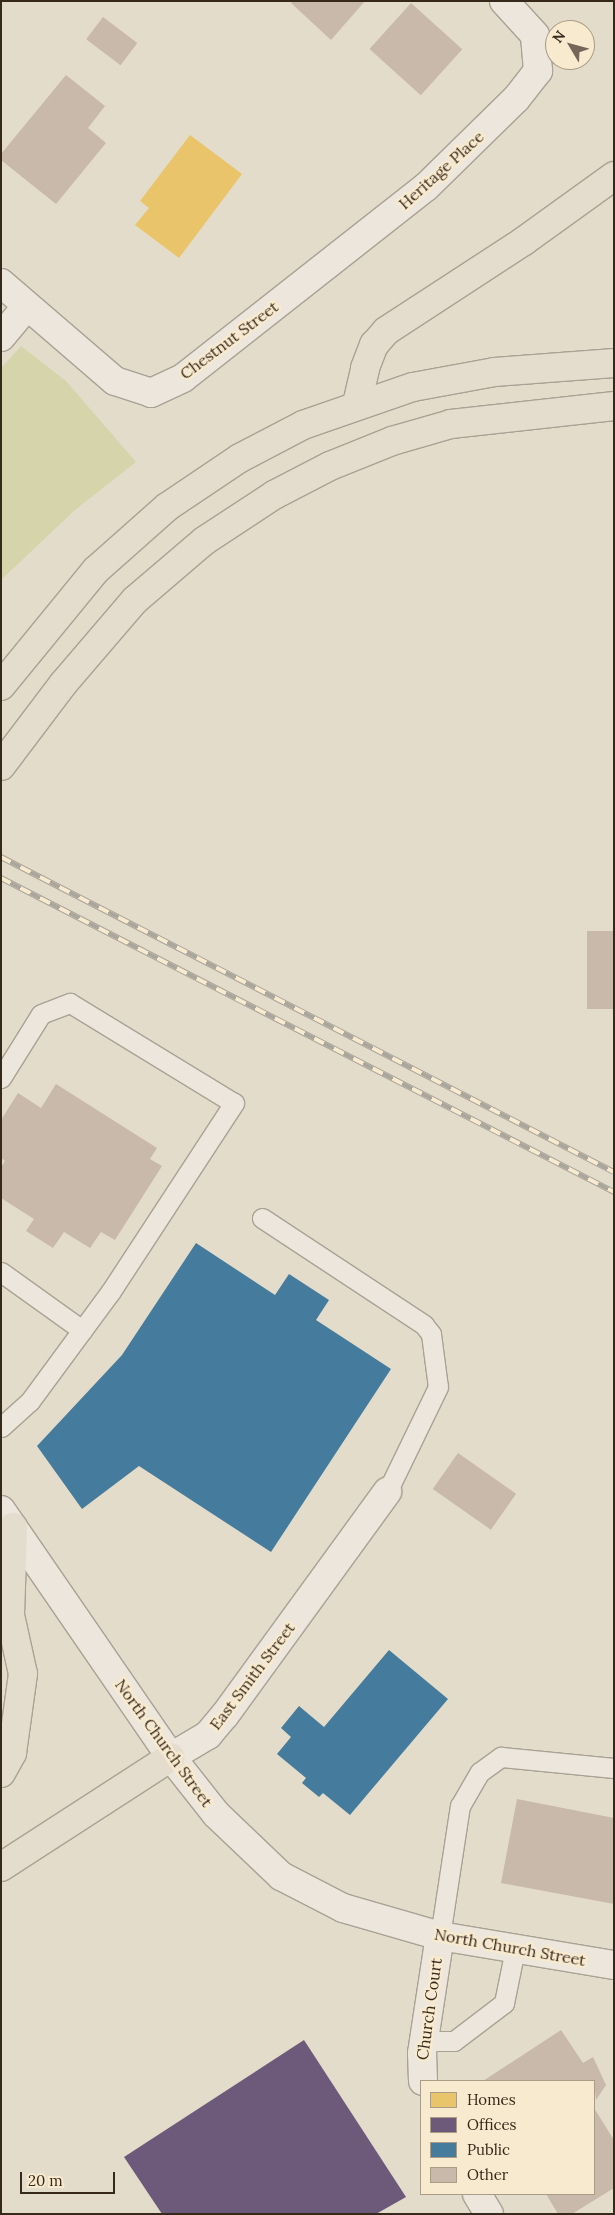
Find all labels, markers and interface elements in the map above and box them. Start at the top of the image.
north arrow [545,20,595,70]
text: N [548,27,569,46]
street label: Heritage Place [394,127,488,213]
street label: Chestnut Street [176,297,282,383]
street label: East Smith Street [205,1619,299,1733]
street label: North Church Street [111,1675,217,1811]
street label: North Church Street [433,1924,587,1970]
street label: Church Court [412,1957,446,2061]
legend [420,2080,595,2195]
text: Homes [467,2090,516,2109]
text: Offices [467,2115,516,2134]
text: Public [467,2140,510,2159]
scale bar [22,2162,118,2194]
text: Other [467,2165,508,2184]
text: 20 m [28,2171,63,2190]

